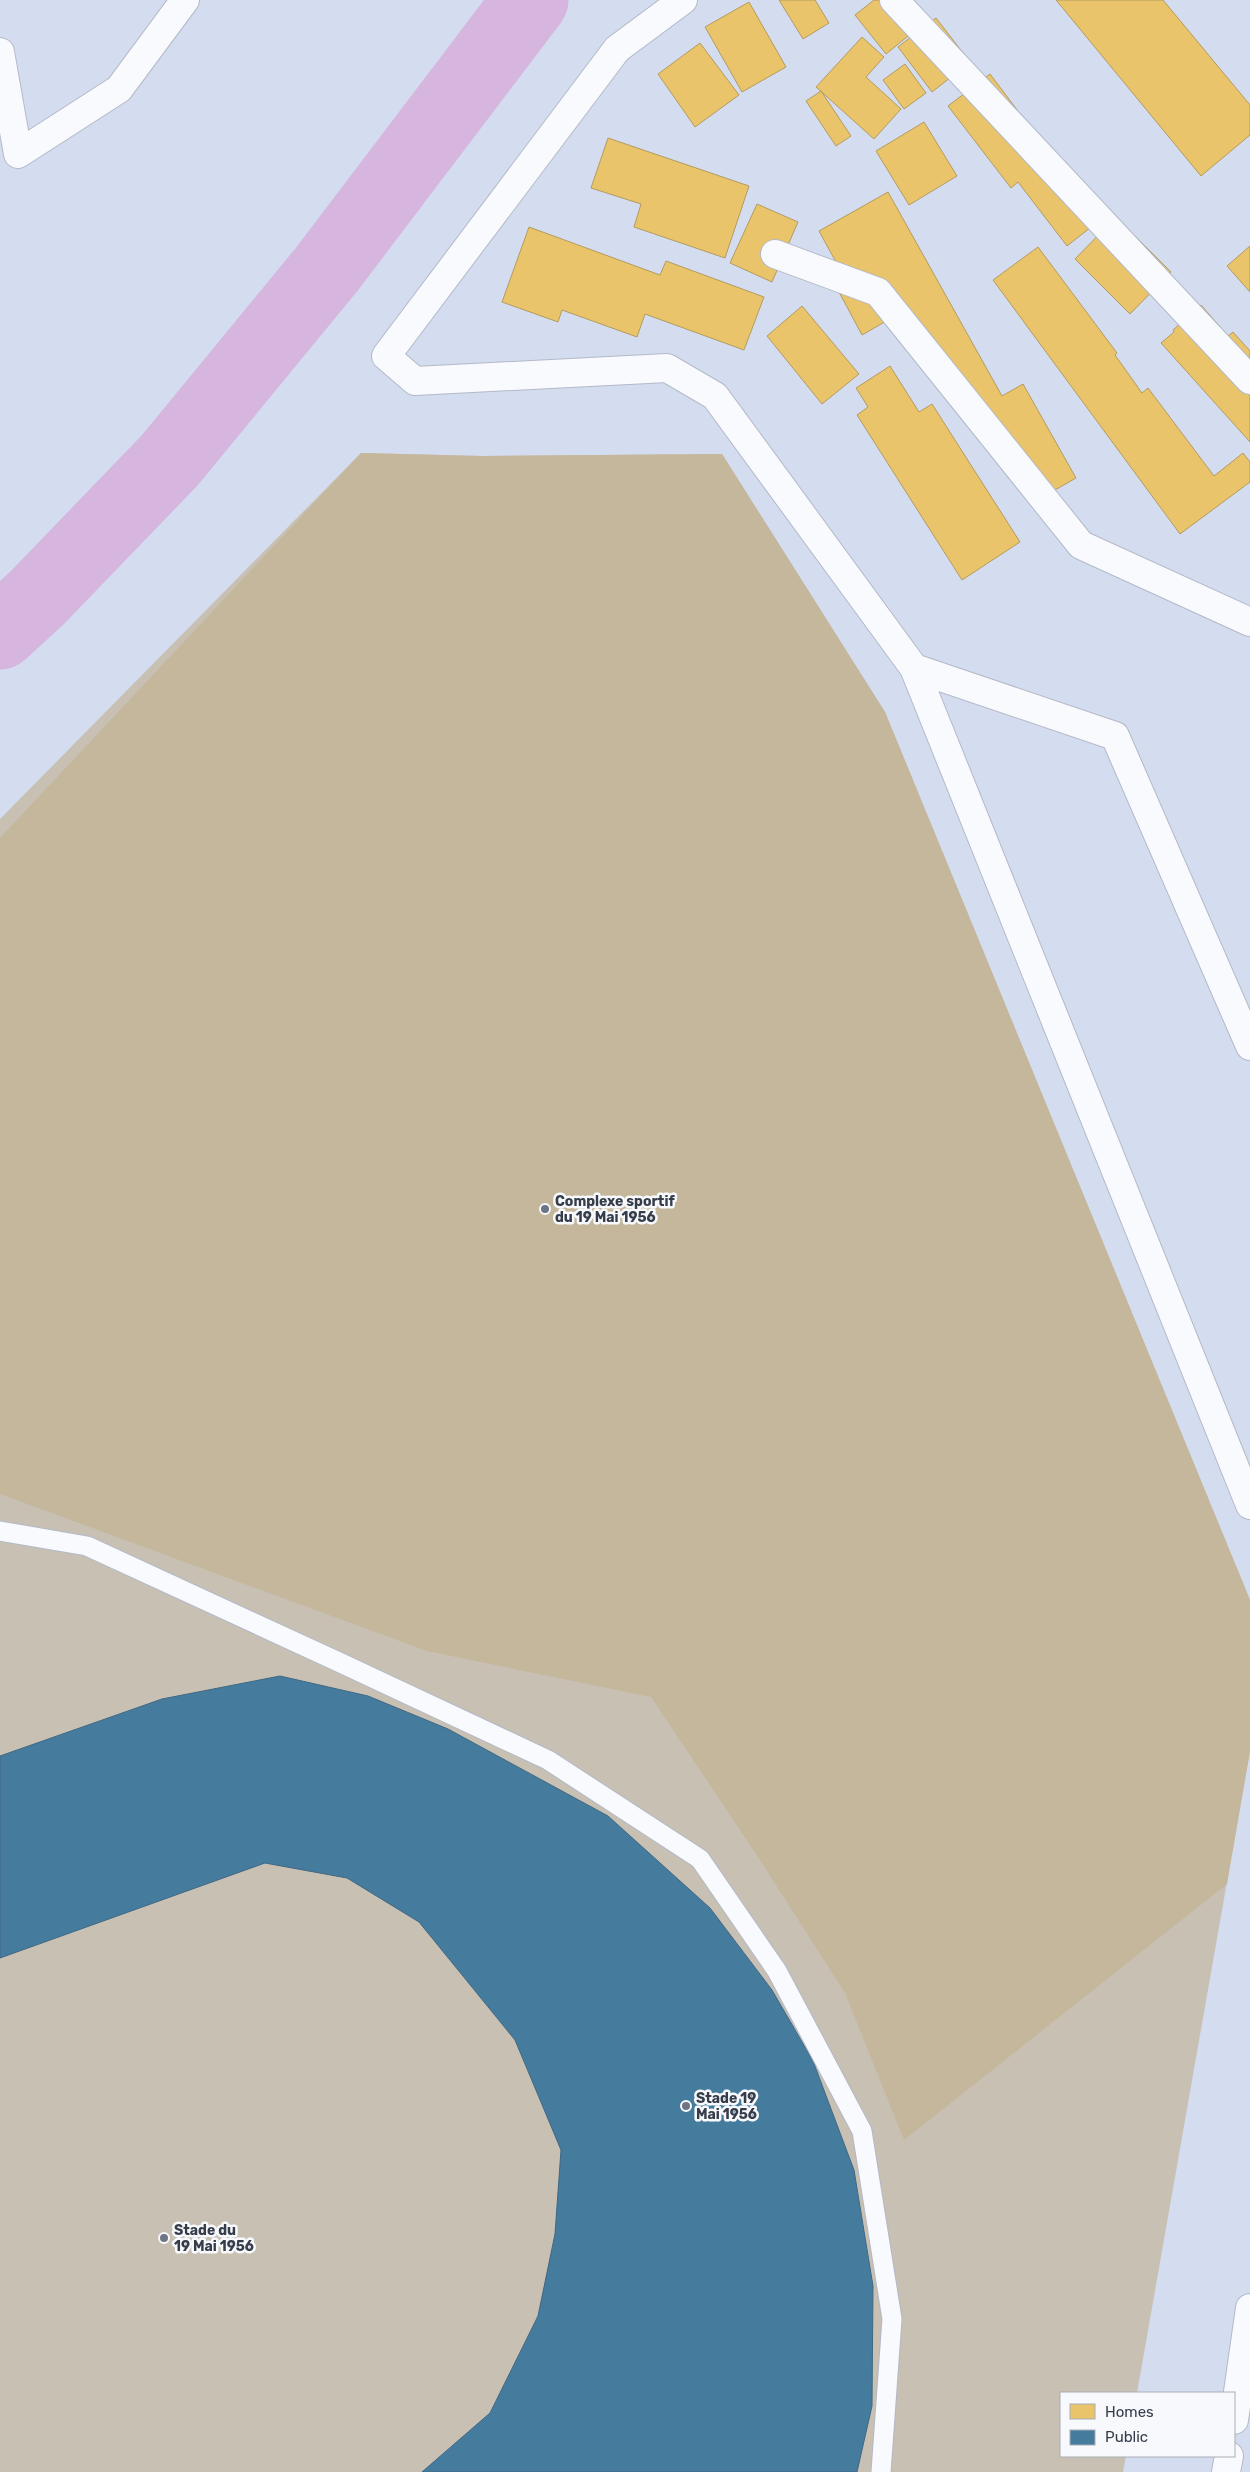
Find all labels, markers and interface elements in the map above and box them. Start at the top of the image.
place label: Complexe sportif du 19 Mai 1956 [555,1193,675,1226]
marker: Complexe sportif du 19 Mai 1956 [539,1203,551,1215]
place label: Stade 19 Mai 1956 [696,2090,757,2123]
marker: Stade 19 Mai 1956 [680,2100,692,2112]
place label: Stade du 19 Mai 1956 [174,2222,254,2255]
marker: Stade du 19 Mai 1956 [158,2232,170,2244]
legend [1060,2392,1235,2457]
text: Homes [1105,2403,1154,2421]
text: Public [1105,2428,1148,2446]

